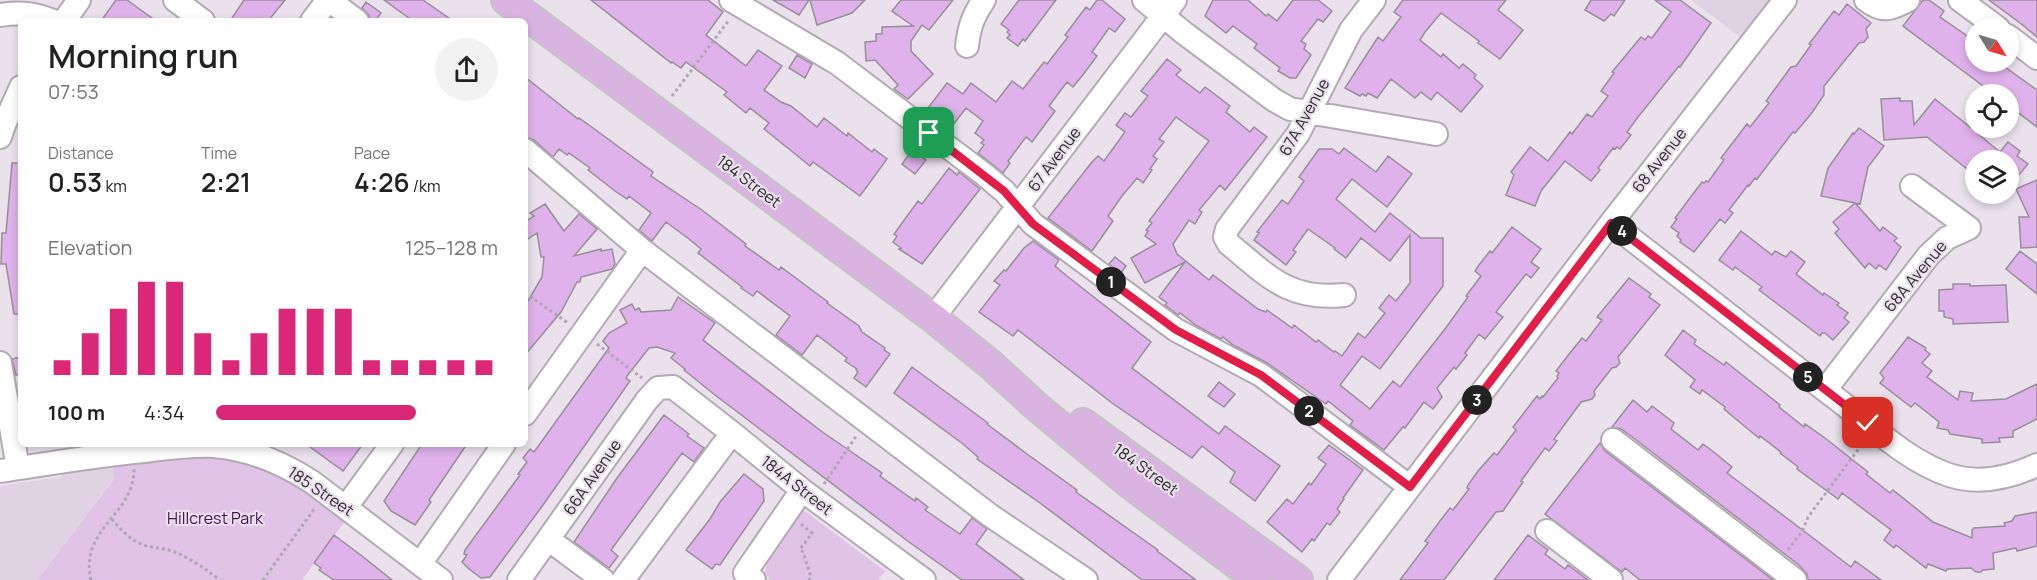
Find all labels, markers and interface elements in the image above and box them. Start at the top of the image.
north arrow [1965,18,2019,72]
map controls [1965,18,2019,204]
text: Morning run [48,33,238,78]
button: share [435,38,498,101]
street label: 67A Avenue [1274,74,1334,160]
text: 07:53 [48,78,99,105]
button: locate [1965,84,2019,138]
pin [903,107,954,158]
icon: arrive [912,116,945,149]
street label: 67 Avenue [1022,122,1086,196]
street label: 68 Avenue [1627,123,1691,197]
text: Distance [48,142,114,164]
text: Time [201,142,237,164]
text: Pace [354,142,390,164]
street label: 184 Street [712,150,786,212]
button: layers [1965,150,2019,204]
text: 0.53 [48,164,102,200]
text: 2:21 [201,164,251,200]
text: 4:26 [354,164,410,200]
text: km [102,175,127,197]
text: /km [410,175,441,197]
pin: 4 [1607,216,1637,246]
text: 4 [1617,220,1627,242]
text: Elevation [48,234,132,261]
text: 125–128 m [405,234,498,261]
street label: 68A Avenue [1879,235,1951,317]
pin: 1 [1096,267,1126,297]
text: 1 [1107,271,1115,293]
pin: 5 [1793,362,1823,392]
text: 5 [1803,366,1813,388]
pin: 3 [1462,385,1492,415]
text: 3 [1472,389,1482,411]
pin: 2 [1294,396,1324,426]
pin [1842,397,1893,448]
text: 100 m [48,399,105,426]
text: 4:34 [144,399,185,426]
text: 2 [1304,400,1314,422]
icon: check [1851,406,1884,439]
street label: 66A Avenue [558,435,626,519]
street label: 184 Street [1109,438,1183,500]
street label: 184A Street [757,450,837,520]
street label: 185 Street [284,461,358,521]
park label: Hillcrest Park [167,507,264,529]

